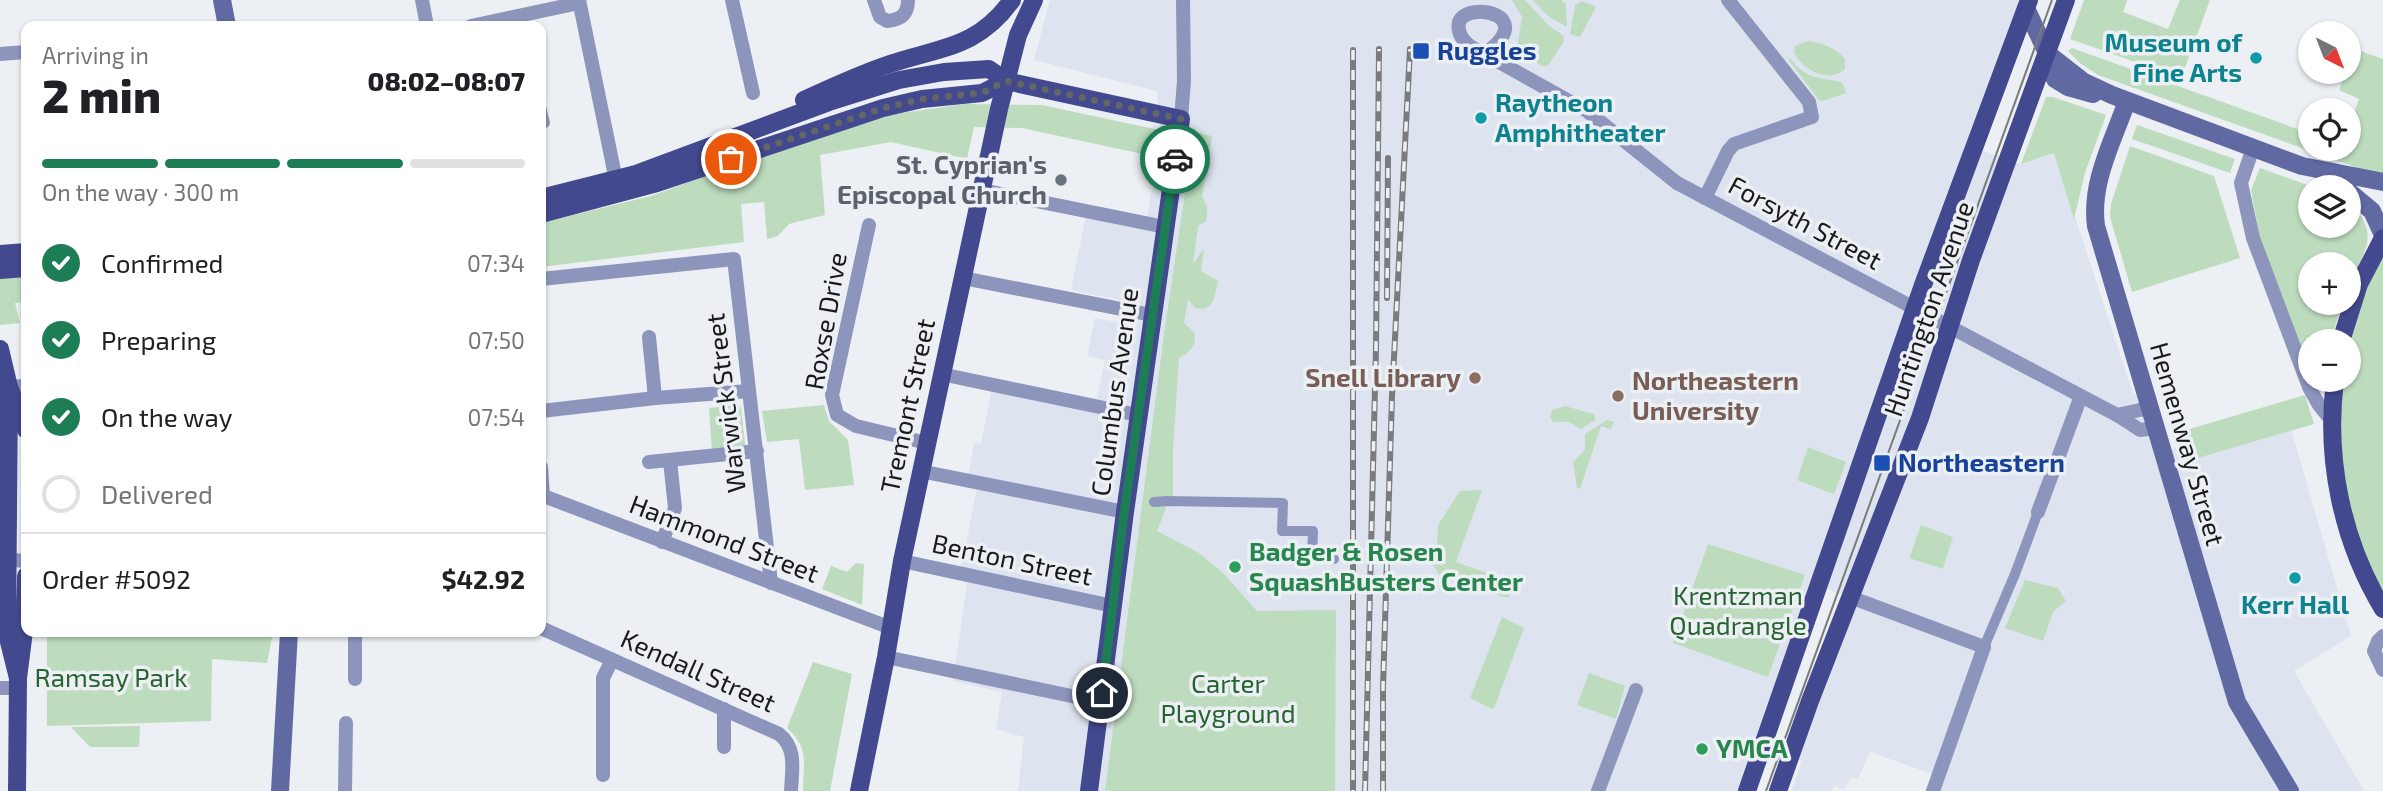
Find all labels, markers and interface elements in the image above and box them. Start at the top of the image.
north arrow [2298,21,2361,84]
map controls [2298,21,2361,392]
place label: Museum of Fine Arts [2105,26,2243,87]
place label: Ruggles [1437,34,1536,65]
text: Arriving in [42,41,149,69]
marker: Ruggles [1411,41,1431,61]
marker: Museum of Fine Arts [2248,50,2264,66]
text: 08:02–08:07 [368,65,525,96]
text: 2 min [42,67,161,122]
place label: Raytheon Amphitheater [1495,86,1665,147]
button: locate [2298,98,2361,161]
marker: Raytheon Amphitheater [1473,110,1489,126]
courier [1140,124,1210,194]
pin [701,129,761,189]
icon: bag [712,140,750,178]
icon: car [1156,140,1194,178]
place label: St. Cyprian's Episcopal Church [837,148,1047,209]
street label: Forsyth Street [1724,168,1888,275]
marker: St. Cyprian's Episcopal Church [1053,172,1069,188]
button: layers [2298,175,2361,238]
text: On the way · 300 m [42,178,239,206]
street label: Huntington Avenue [1876,197,1979,420]
icon: check [42,244,80,282]
text: Confirmed [101,247,224,278]
text: 07:34 [467,249,525,277]
street label: Roxse Drive [797,250,852,392]
button: + [2298,252,2361,315]
street label: Columbus Avenue [1084,286,1143,498]
street label: Warwick Street [698,312,751,495]
street label: Tremont Street [873,316,940,496]
icon: check [42,321,80,359]
text: Preparing [101,324,216,355]
text: 07:50 [468,326,525,354]
button: − [2298,329,2361,392]
street label: Hemenway Street [2145,338,2232,549]
place label: Snell Library [1305,361,1461,393]
place label: Northeastern University [1632,364,1799,426]
marker: Snell Library [1467,370,1483,386]
marker: Northeastern University [1610,388,1626,404]
icon: check [42,398,80,436]
text: On the way [101,401,232,432]
text: 07:54 [467,403,525,431]
place label: Northeastern [1898,446,2065,477]
marker: Northeastern [1872,453,1892,473]
text: Delivered [101,478,213,509]
street label: Hammond Street [626,487,824,588]
street label: Benton Street [929,526,1095,591]
place label: Badger & Rosen SquashBusters Center [1249,535,1523,596]
marker: Badger & Rosen SquashBusters Center [1227,559,1243,575]
text: Order #5092 [42,563,191,594]
text: $42.92 [441,563,525,594]
marker: Kerr Hall [2287,570,2303,586]
park label: Krentzman Quadrangle [1669,579,1807,640]
place label: Kerr Hall [2241,588,2349,619]
street label: Kendall Street [616,622,781,718]
park label: Ramsay Park [35,661,187,692]
pin [1072,663,1132,723]
park label: Carter Playground [1160,667,1296,728]
icon: home [1083,674,1121,712]
place label: YMCA [1716,732,1788,763]
marker: YMCA [1694,741,1710,757]

